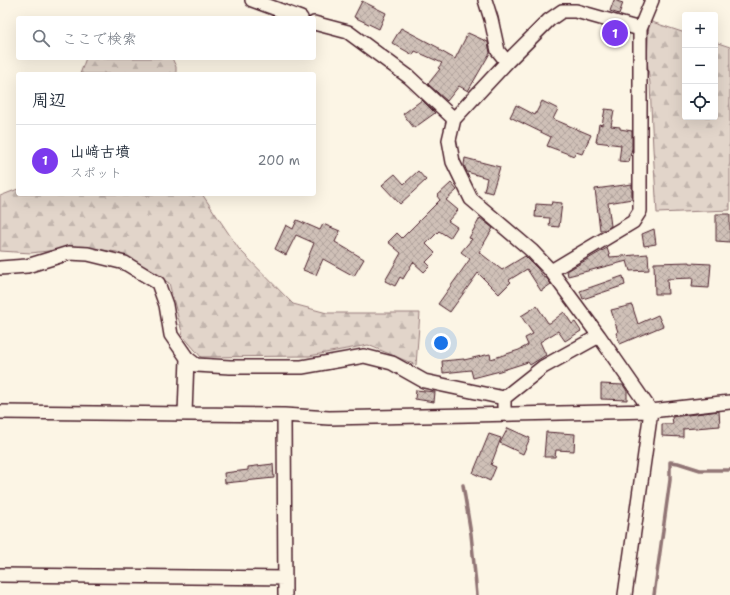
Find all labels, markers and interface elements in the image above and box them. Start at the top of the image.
map controls [682,12,718,120]
button: + [682,12,718,48]
search box [16,16,316,60]
pin: 1 [602,18,628,48]
icon: search [30,27,52,49]
text: ここで検索 [62,29,137,49]
button: − [682,48,718,84]
button: locate [682,84,718,120]
text: 周辺 [32,89,66,111]
text: 山﨑古墳 [70,142,130,162]
text: 1 [42,152,48,169]
text: 200 m [258,152,300,169]
text: スポット [70,164,122,181]
your location [431,333,451,353]

